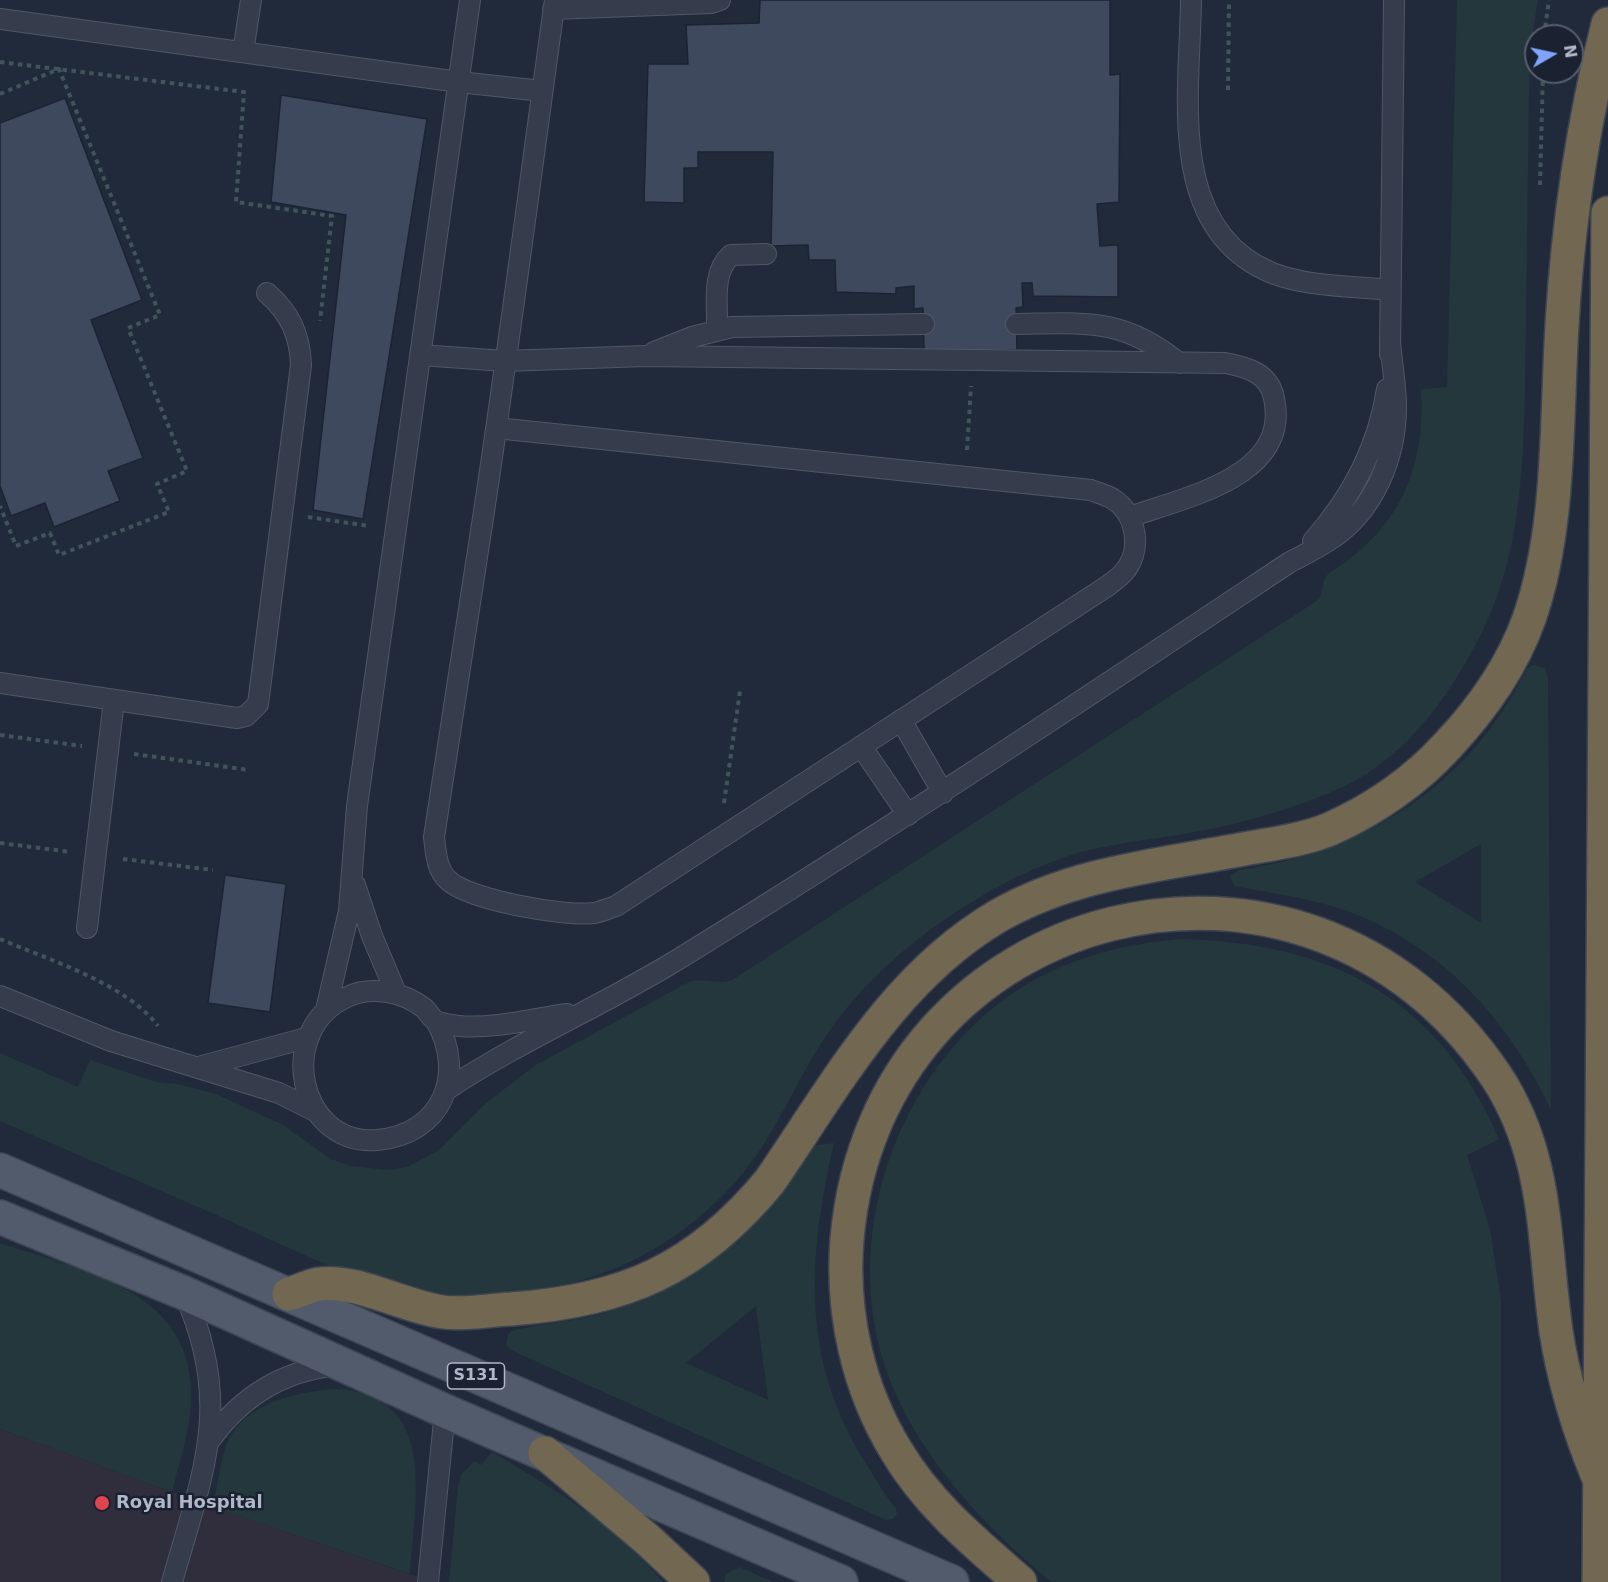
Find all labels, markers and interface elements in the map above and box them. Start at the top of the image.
north arrow [1524,24,1584,84]
text: N [1560,43,1581,60]
road number: S131 [448,1363,504,1389]
place label: Royal Hospital [116,1492,263,1514]
marker: Royal Hospital [93,1494,111,1512]

